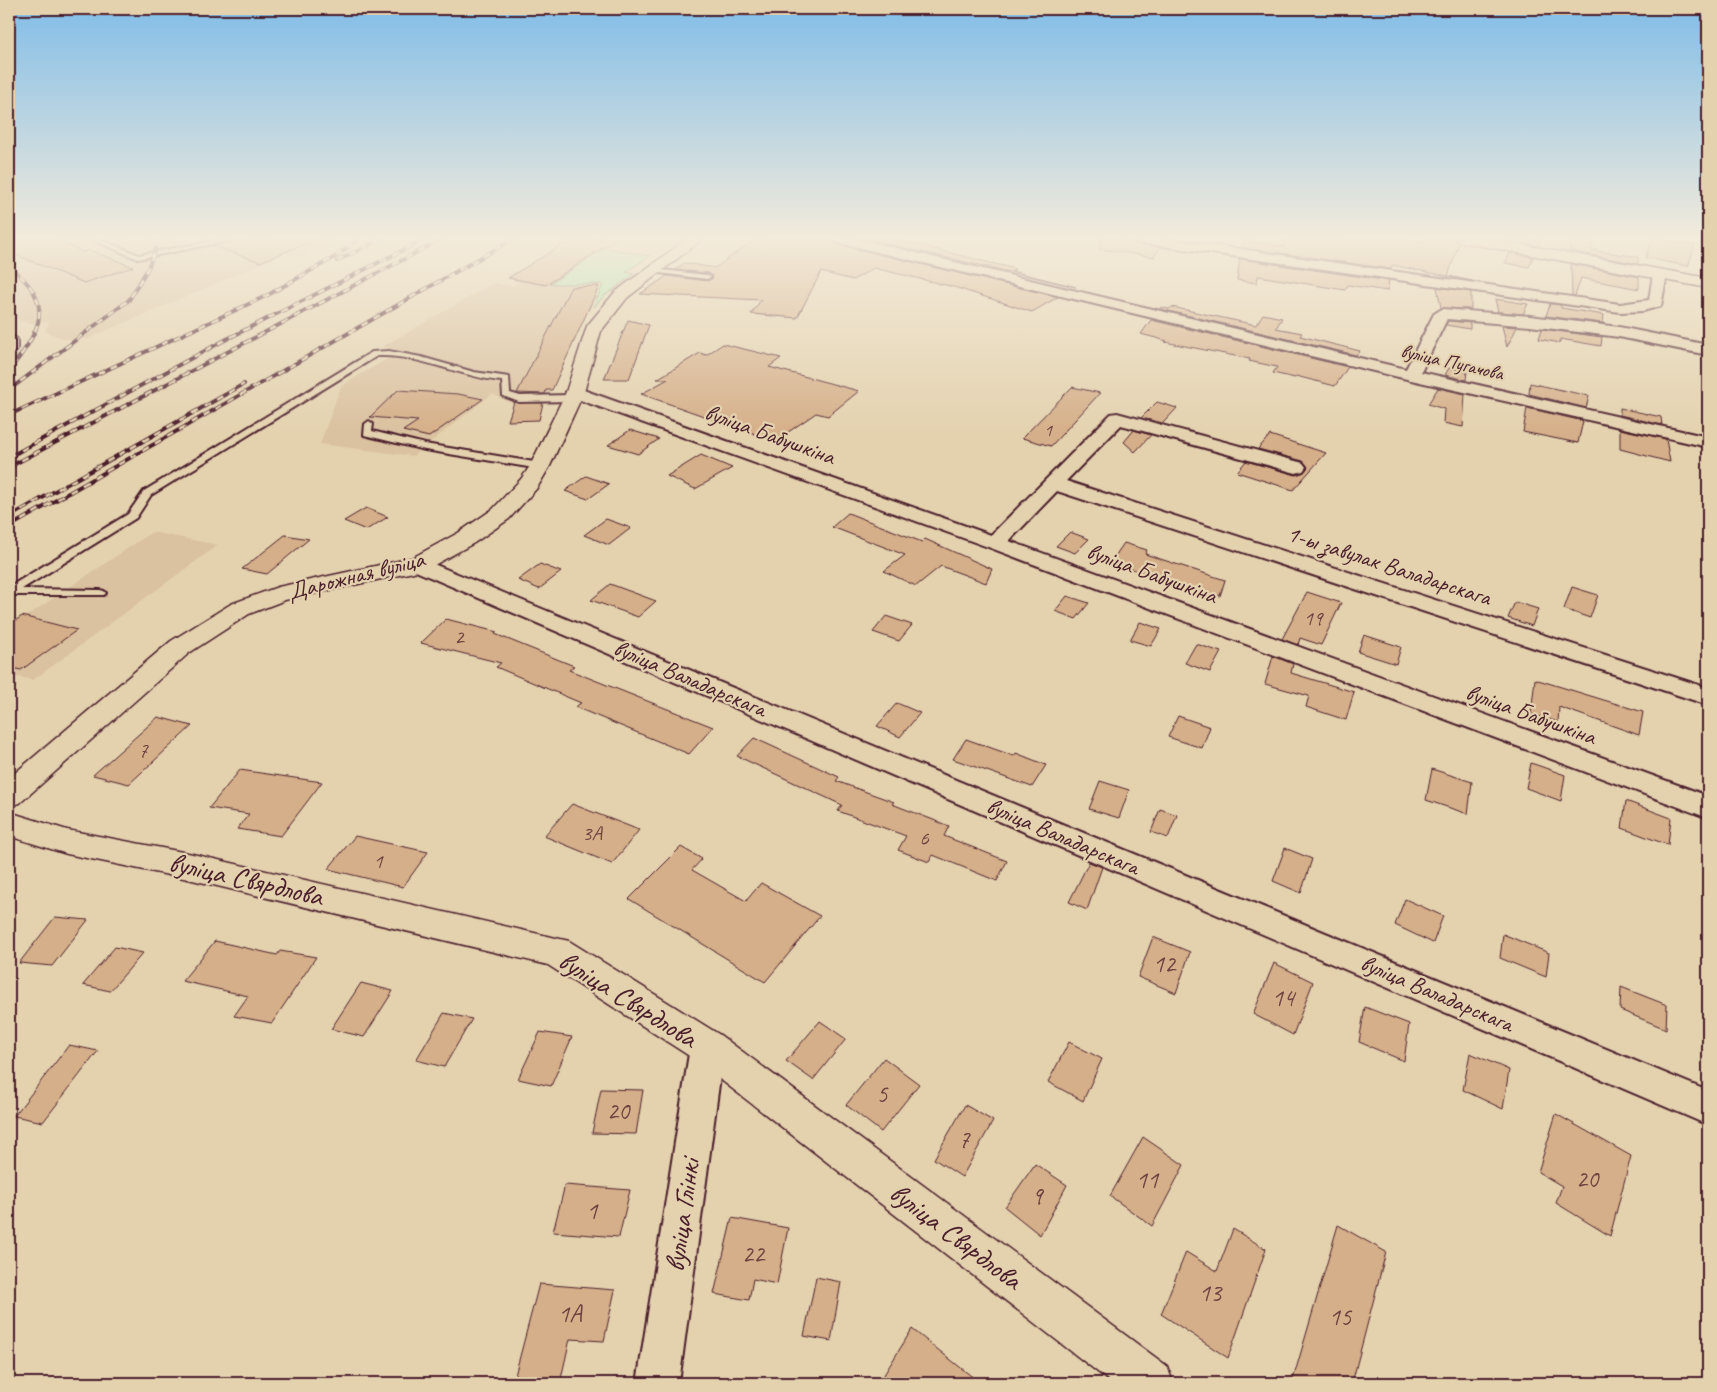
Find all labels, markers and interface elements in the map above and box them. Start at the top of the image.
street label: вуліца Пугачова [1398,338,1508,386]
street label: вуліца Бабушкіна [701,397,841,472]
house number: 1 [1044,419,1053,441]
street label: 1-ы завулак Валадарскага [1283,518,1496,613]
street label: вуліца Бабушкіна [1083,536,1223,611]
street label: Дарожная вуліца [285,543,429,606]
house number: 19 [1304,605,1324,631]
house number: 2 [454,624,465,650]
street label: вуліца Валадарскага [609,632,773,724]
street label: вуліца Бабушкіна [1462,677,1602,752]
house number: 7 [138,737,149,763]
street label: вуліца Валадарскага [982,790,1146,882]
house number: 3А [582,820,603,846]
house number: 6 [919,825,929,851]
street label: вуліца Свярдлова [165,843,329,915]
house number: 1 [373,848,384,874]
street label: вуліца Свярдлова [552,942,706,1057]
street label: вуліца Валадарскага [1356,947,1520,1039]
house number: 12 [1153,948,1177,980]
house number: 14 [1272,982,1297,1014]
house number: 5 [876,1078,889,1110]
house number: 20 [607,1095,631,1127]
house number: 7 [958,1124,971,1156]
street label: вуліца Глінкі [656,1152,709,1274]
house number: 20 [1576,1163,1600,1195]
house number: 11 [1136,1164,1160,1196]
street label: вуліца Свярдлова [882,1174,1032,1299]
house number: 9 [1031,1180,1044,1212]
house number: 1 [586,1195,599,1227]
house number: 22 [742,1238,766,1270]
house number: 13 [1199,1277,1223,1309]
house number: 1А [558,1298,583,1330]
house number: 15 [1329,1301,1353,1333]

